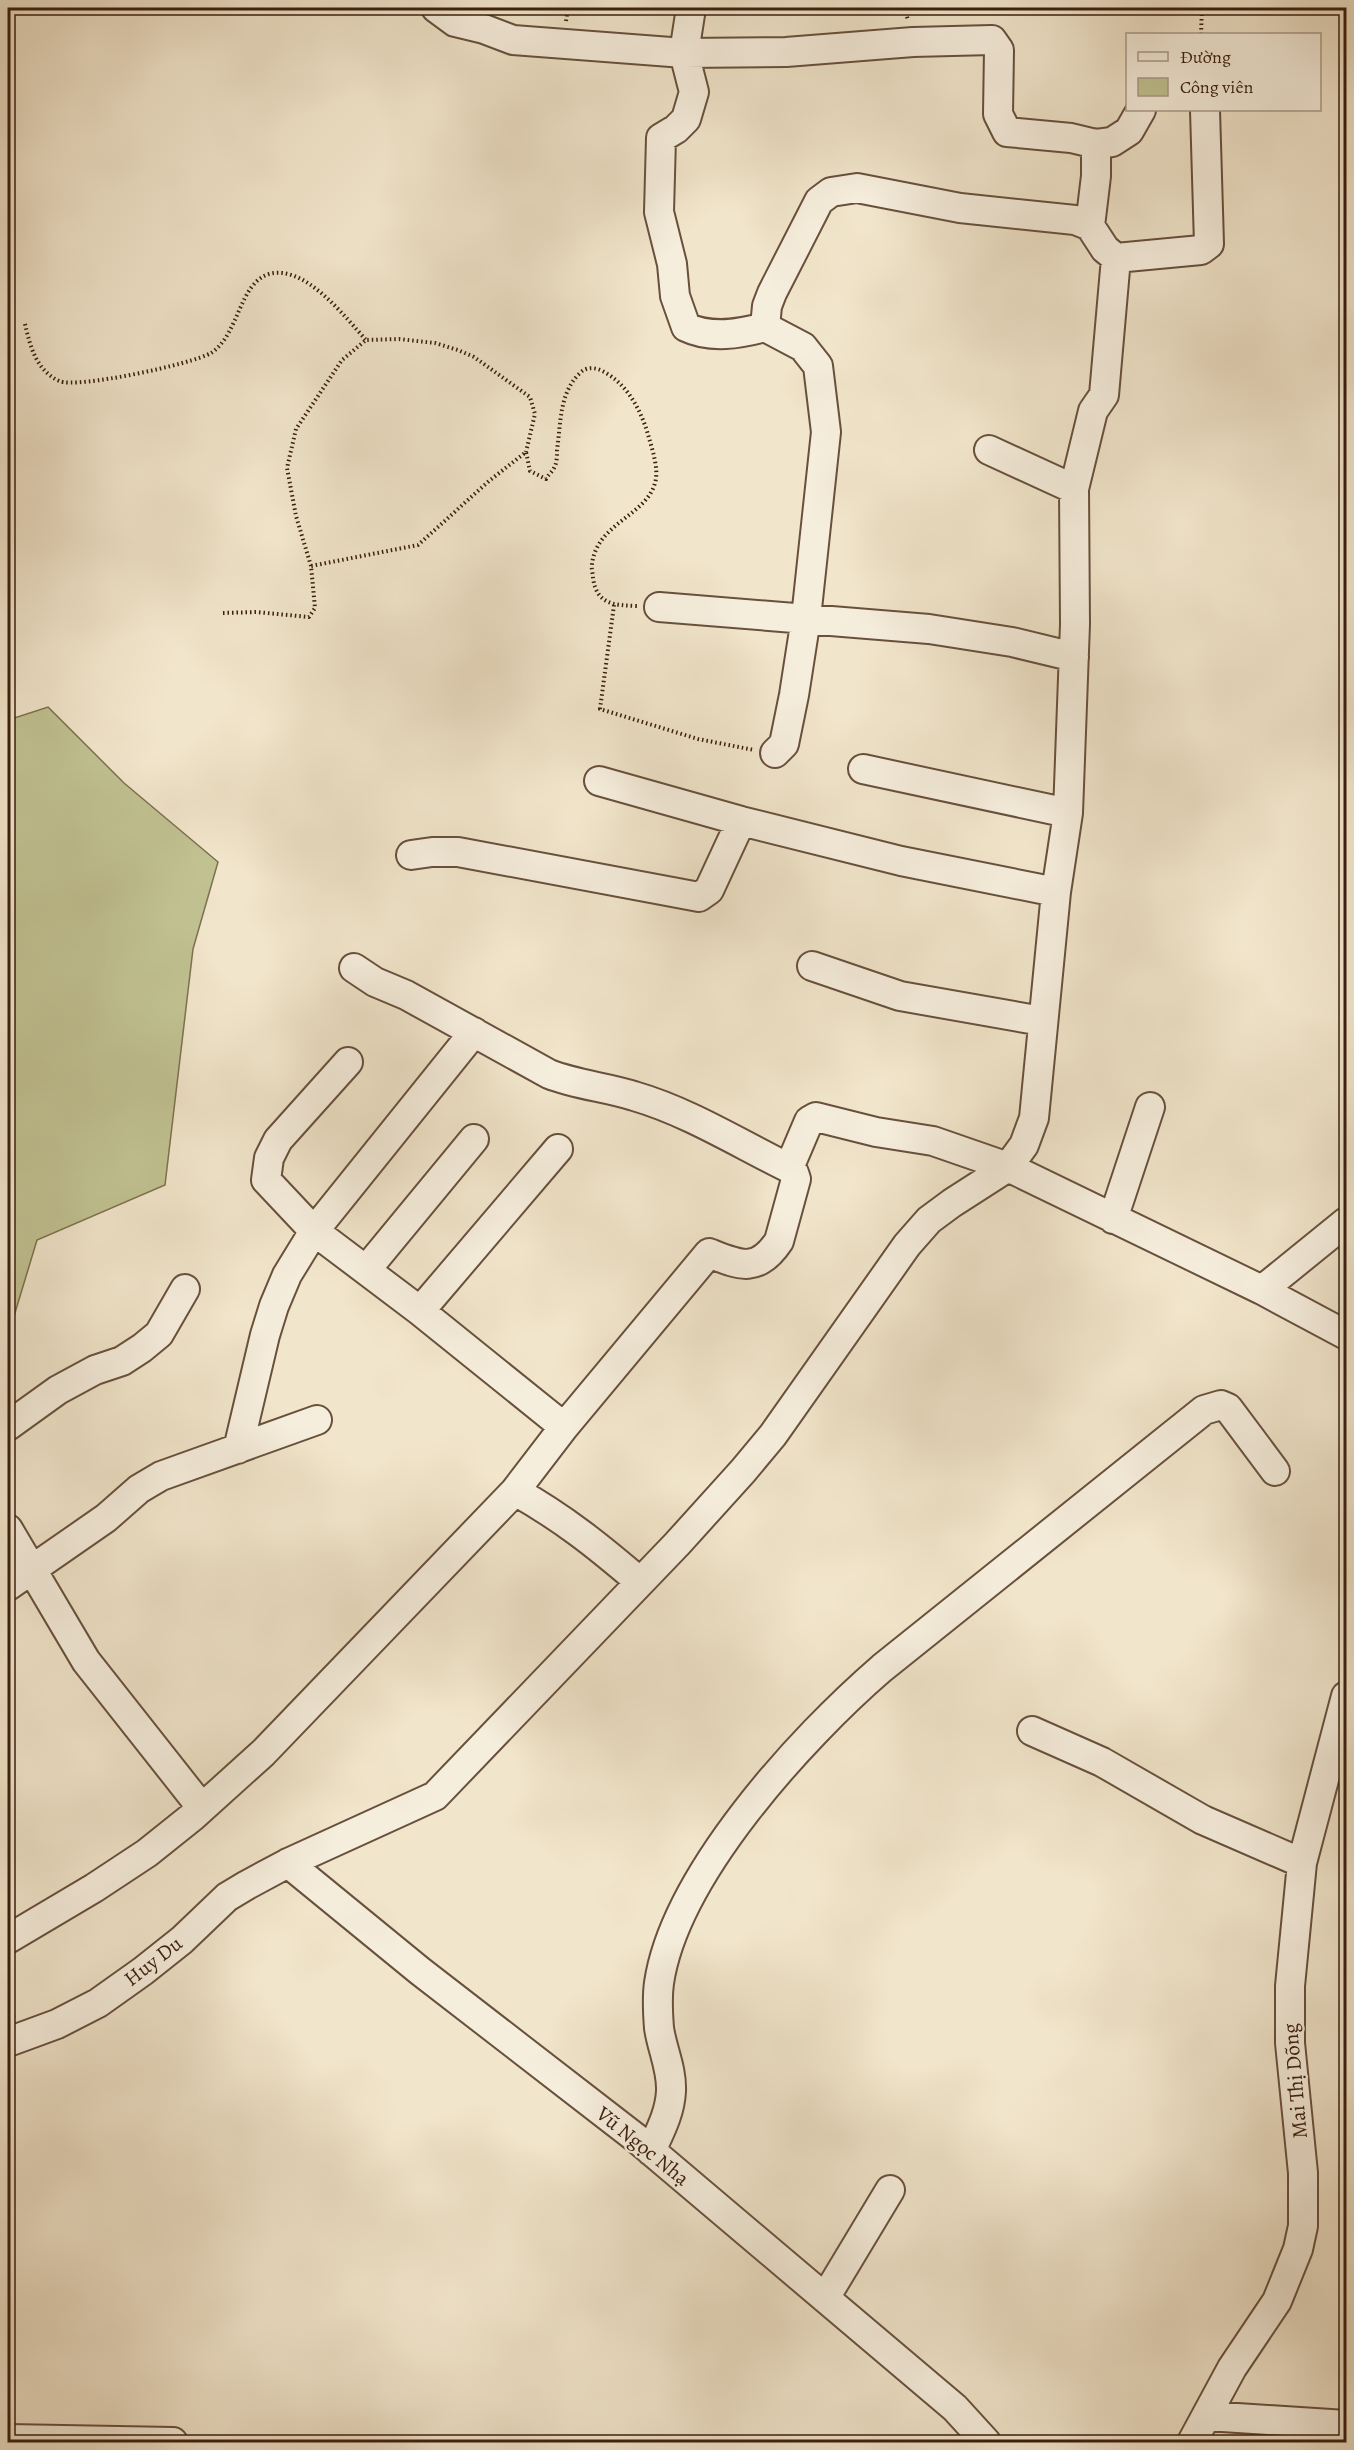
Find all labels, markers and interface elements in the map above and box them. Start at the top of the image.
legend [1126,33,1321,111]
text: Đường [1180,45,1231,69]
text: Công viên [1180,75,1253,99]
street label: Huy Du [118,1929,188,1993]
street label: Mai Thị Dõng [1276,2022,1314,2140]
street label: Vũ Ngọc Nhạ [590,2099,696,2192]

